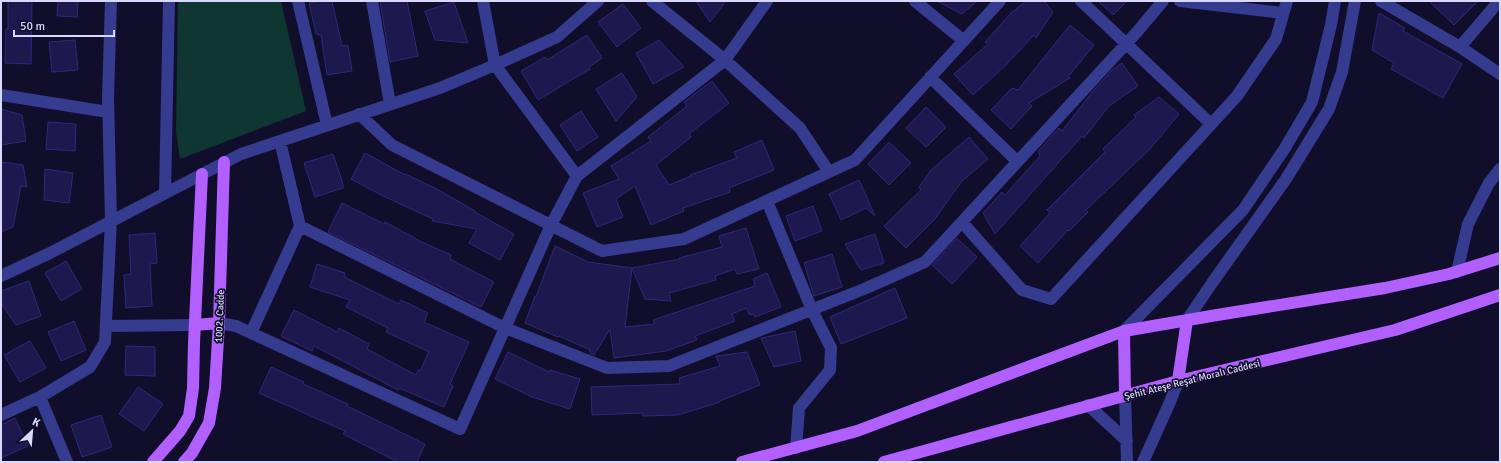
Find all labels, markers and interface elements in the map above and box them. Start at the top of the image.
scale bar [14,12,114,38]
text: 50 m [20,19,45,34]
street label: 1002. Cadde [213,289,227,343]
street label: Şehit Ateşe Reşat Moralı Caddesi [1123,357,1261,403]
north arrow [12,411,52,451]
text: K [30,415,42,430]

